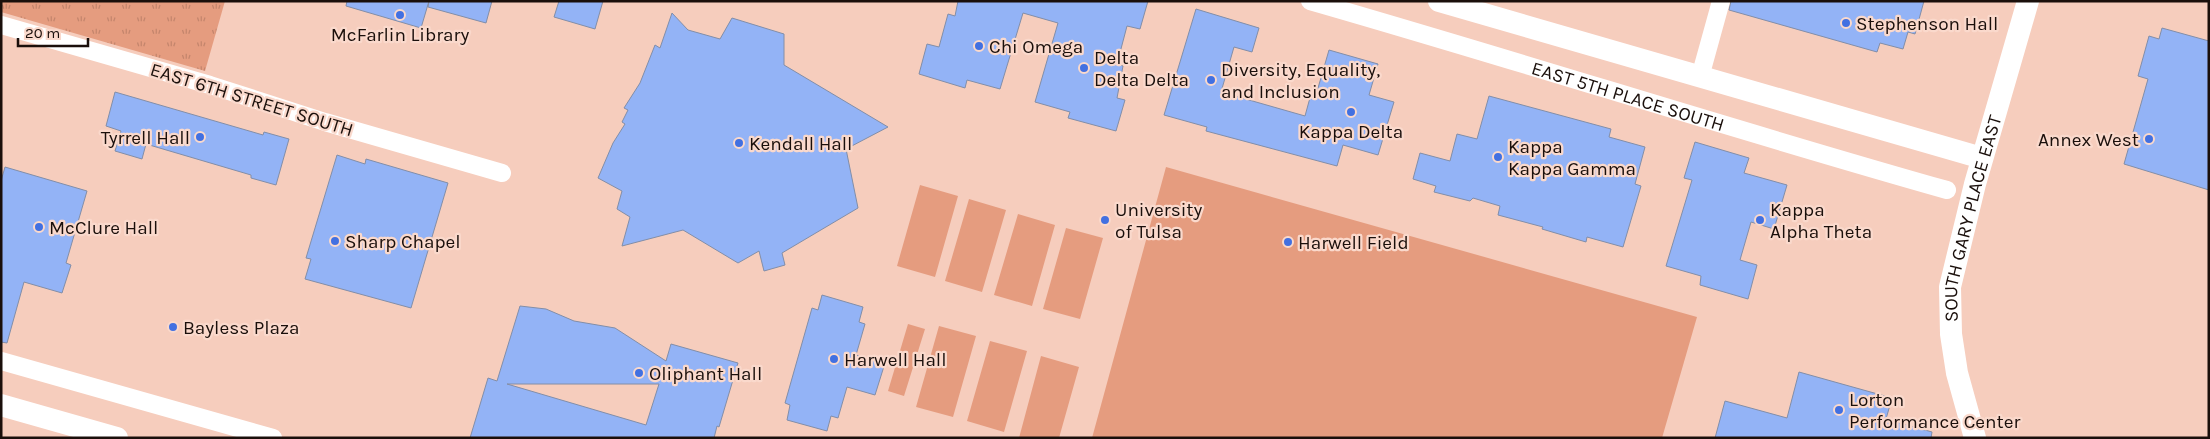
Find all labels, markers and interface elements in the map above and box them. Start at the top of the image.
marker: McFarlin Library [394,9,406,21]
place label: Stephenson Hall [1856,13,1998,35]
scale bar [18,15,88,47]
marker: Stephenson Hall [1840,17,1852,29]
text: 20 m [25,24,60,42]
place label: McFarlin Library [331,24,469,46]
place label: Chi Omega [989,36,1083,58]
marker: Chi Omega [973,40,985,52]
place label: Delta Delta Delta [1094,47,1189,91]
street label: EAST 5TH PLACE SOUTH [1529,57,1727,136]
street label: EAST 6TH STREET SOUTH [148,59,356,141]
place label: Diversity, Equality, and Inclusion [1221,59,1380,103]
marker: Delta Delta Delta [1078,62,1090,74]
marker: Diversity, Equality, and Inclusion [1205,74,1217,86]
marker: Kappa Delta [1345,106,1357,118]
street label: SOUTH GARY PLACE EAST [1940,112,2007,322]
place label: Kappa Delta [1299,121,1403,143]
place label: Tyrrell Hall [101,127,190,149]
place label: Annex West [2038,129,2139,151]
marker: Tyrrell Hall [194,131,206,143]
place label: Kendall Hall [749,133,852,155]
marker: Annex West [2143,133,2155,145]
place label: Kappa Kappa Gamma [1508,136,1636,180]
marker: Kendall Hall [733,137,745,149]
marker: Kappa Kappa Gamma [1492,151,1504,163]
place label: University of Tulsa [1115,199,1202,243]
place label: Kappa Alpha Theta [1770,199,1872,243]
marker: University of Tulsa [1099,214,1111,226]
marker: Kappa Alpha Theta [1754,214,1766,226]
place label: McClure Hall [49,217,158,239]
marker: McClure Hall [33,221,45,233]
place label: Sharp Chapel [345,231,461,253]
place label: Harwell Field [1298,232,1409,254]
marker: Sharp Chapel [329,235,341,247]
marker: Harwell Field [1282,236,1294,248]
place label: Bayless Plaza [183,317,299,339]
marker: Bayless Plaza [167,321,179,333]
place label: Harwell Hall [844,349,947,371]
marker: Harwell Hall [828,353,840,365]
place label: Oliphant Hall [649,363,762,385]
marker: Oliphant Hall [633,367,645,379]
place label: Lorton Performance Center [1849,389,2020,433]
marker: Lorton Performance Center [1833,404,1845,416]

